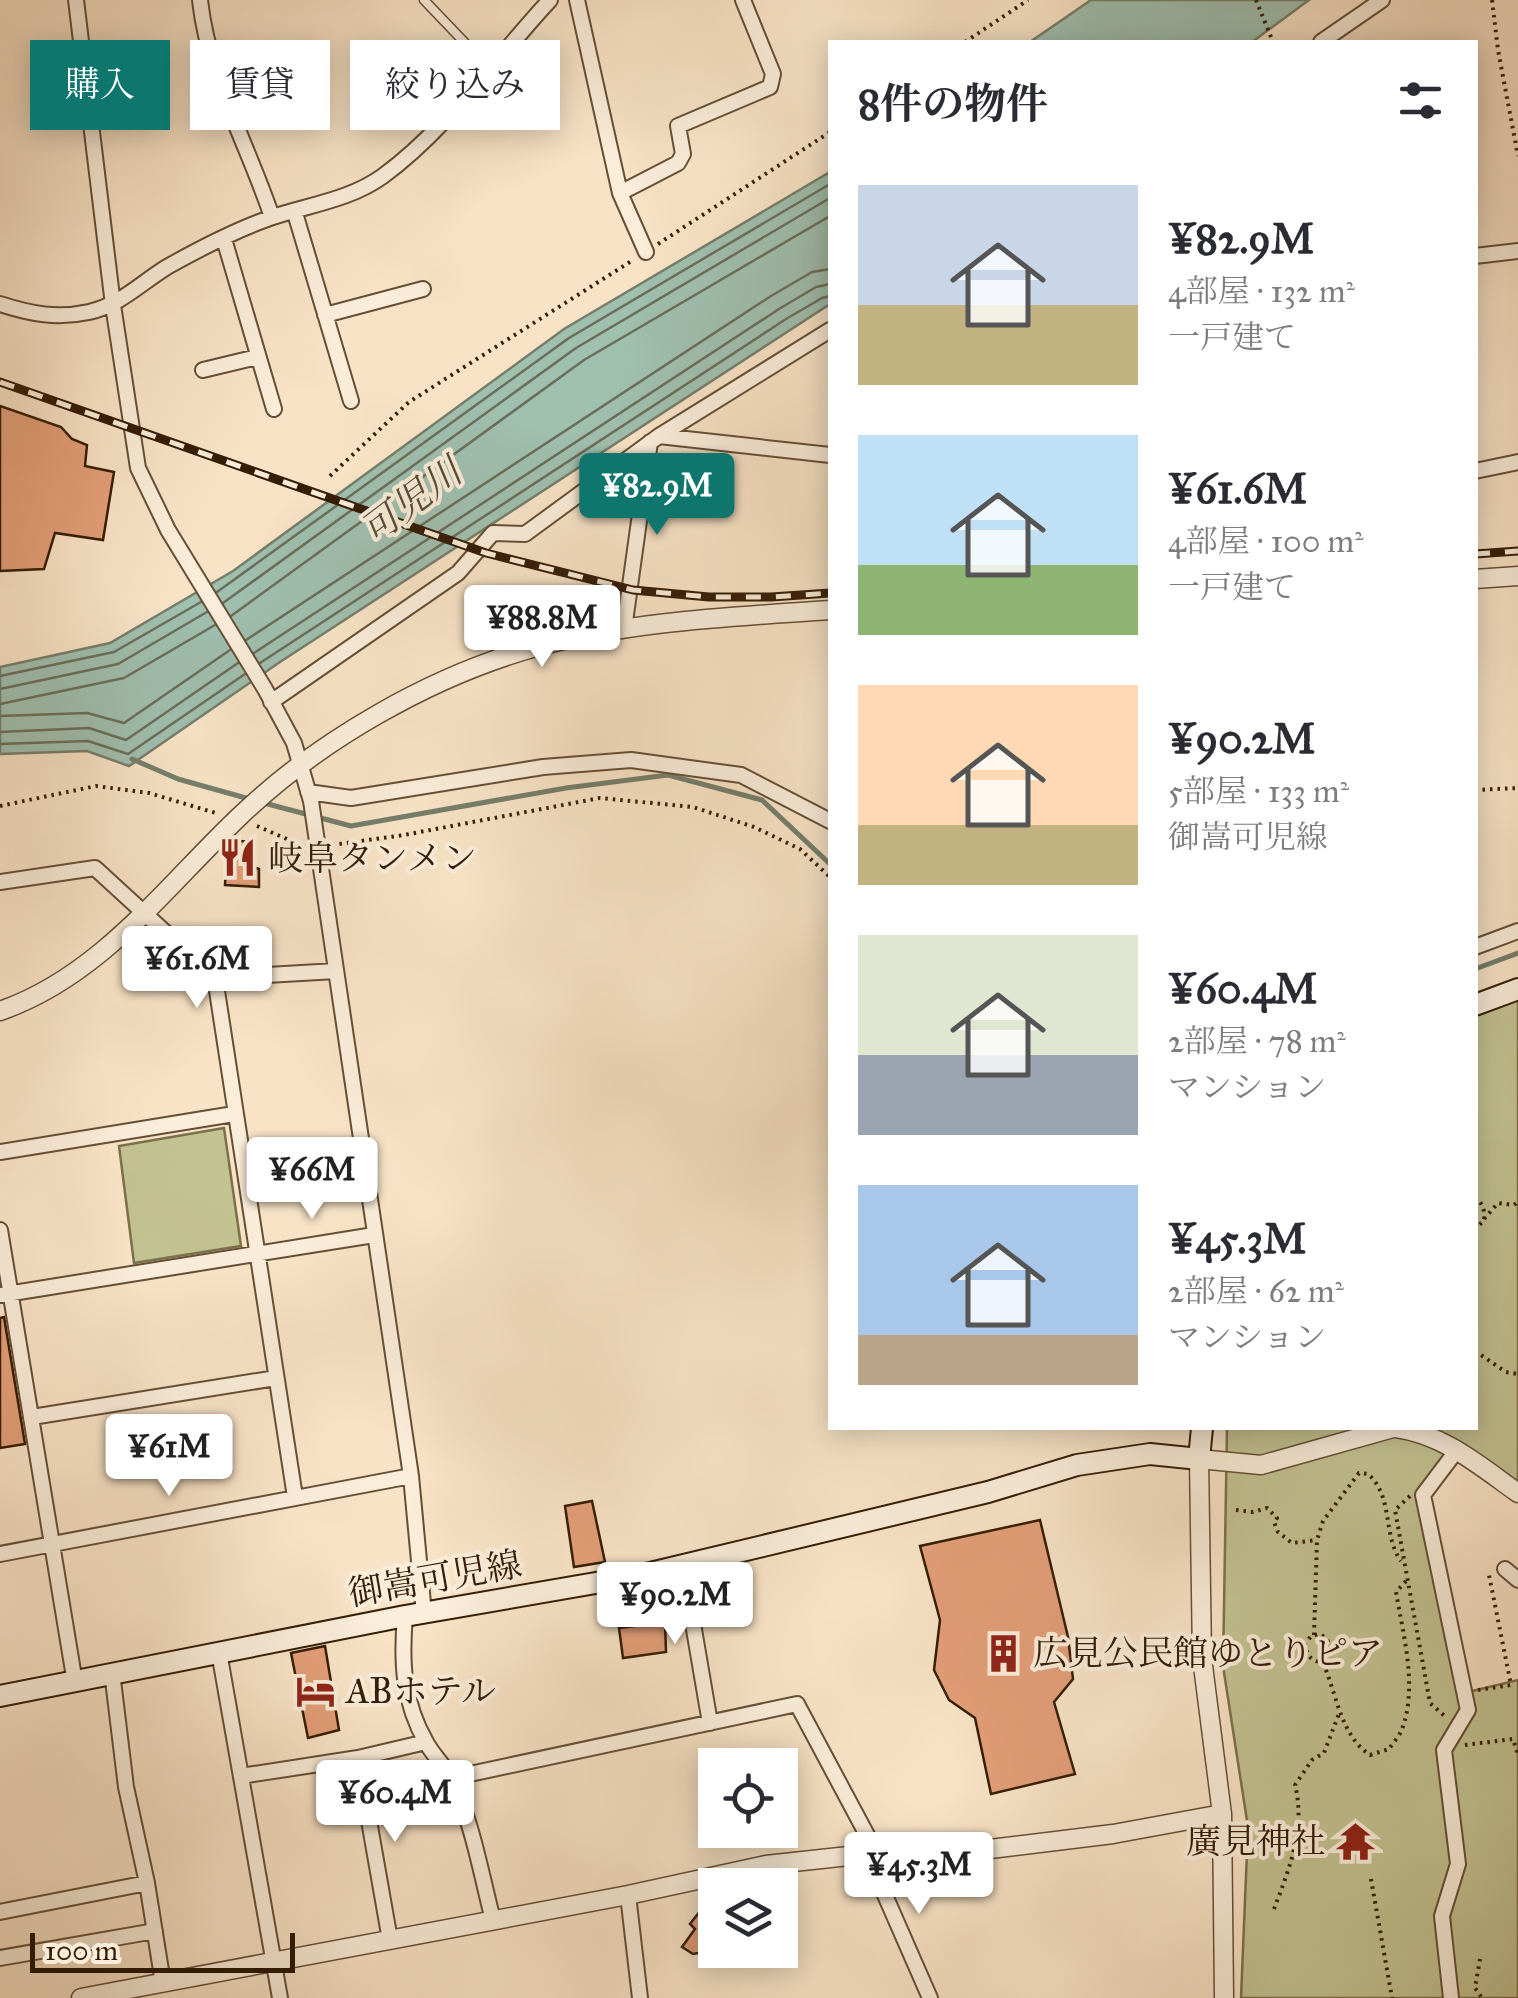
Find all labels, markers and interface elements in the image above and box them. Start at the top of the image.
chip: 購入 [30,40,170,130]
chip: 賃貸 [190,40,330,130]
chip: 絞り込み [350,40,560,130]
icon: filters [1393,73,1448,128]
text: 8件の物件 [858,78,1048,130]
text: ¥82.9M [1168,213,1314,265]
icon: home [938,225,1058,345]
text: 4部屋 · 132 m² [1168,272,1355,311]
text: 一戸建て [1168,318,1296,357]
water label: 可児川 [352,446,474,554]
pin: ¥82.9M [576,453,738,538]
text: ¥61.6M [1168,463,1307,515]
text: ¥82.9M [601,466,713,505]
icon: home [938,475,1058,595]
text: 4部屋 · 100 m² [1168,522,1363,561]
text: 一戸建て [1168,568,1296,607]
pin: ¥88.8M [461,585,623,670]
text: ¥88.8M [486,598,598,637]
text: ¥90.2M [1168,713,1315,765]
icon: home [938,725,1058,845]
text: 5部屋 · 133 m² [1168,772,1349,811]
text: 御嵩可児線 [1168,818,1328,857]
restaurant icon: 岐阜タンメン [217,837,259,879]
place label: 岐阜タンメン [268,837,477,880]
pin: ¥61.6M [116,926,278,1011]
text: ¥61.6M [144,939,250,978]
text: ¥60.4M [1168,963,1317,1015]
icon: home [938,975,1058,1095]
text: 2部屋 · 78 m² [1168,1022,1346,1061]
text: マンション [1168,1068,1327,1107]
pin: ¥66M [253,1137,371,1222]
text: ¥66M [269,1150,355,1189]
text: ¥45.3M [1168,1213,1306,1265]
icon: home [938,1225,1058,1345]
text: 2部屋 · 62 m² [1168,1272,1344,1311]
text: マンション [1168,1318,1327,1357]
pin: ¥61M [110,1414,228,1499]
text: ¥61M [128,1427,210,1466]
street label: 御嵩可児線 [345,1543,525,1615]
pin: ¥90.2M [594,1562,756,1647]
text: ¥90.2M [619,1575,731,1614]
building icon: 広見公民館ゆとりピア [982,1632,1024,1674]
place label: 広見公民館ゆとりピア [1033,1632,1383,1675]
hotel icon: ABホテル [295,1670,337,1712]
place label: ABホテル [344,1670,496,1713]
map controls [698,1748,798,1968]
button: locate [698,1748,798,1848]
pin: ¥60.4M [314,1760,476,1845]
text: ¥60.4M [338,1773,452,1812]
place label: 廣見神社 [1186,1820,1326,1863]
temple icon: 廣見神社 [1335,1820,1377,1862]
pin: ¥45.3M [838,1832,1000,1917]
text: ¥45.3M [866,1845,972,1884]
button: layers [698,1868,798,1968]
scale bar [30,1928,295,1972]
text: 100 m [45,1933,118,1968]

